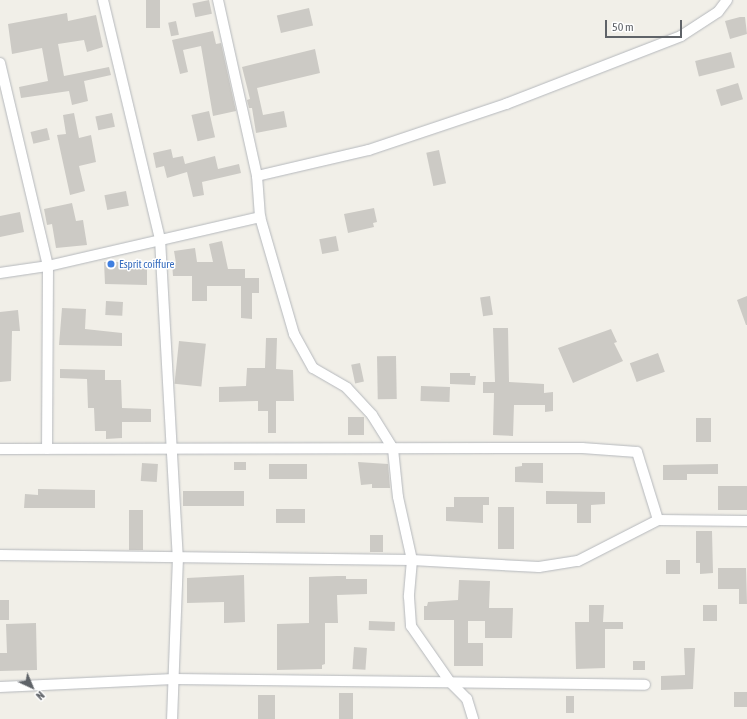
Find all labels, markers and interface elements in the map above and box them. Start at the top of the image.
scale bar [607,12,684,38]
text: 50 m [612,20,634,34]
place label: Esprit coiffure [119,257,175,271]
marker: Esprit coiffure [106,259,116,269]
north arrow [12,667,52,707]
text: N [34,689,47,702]

